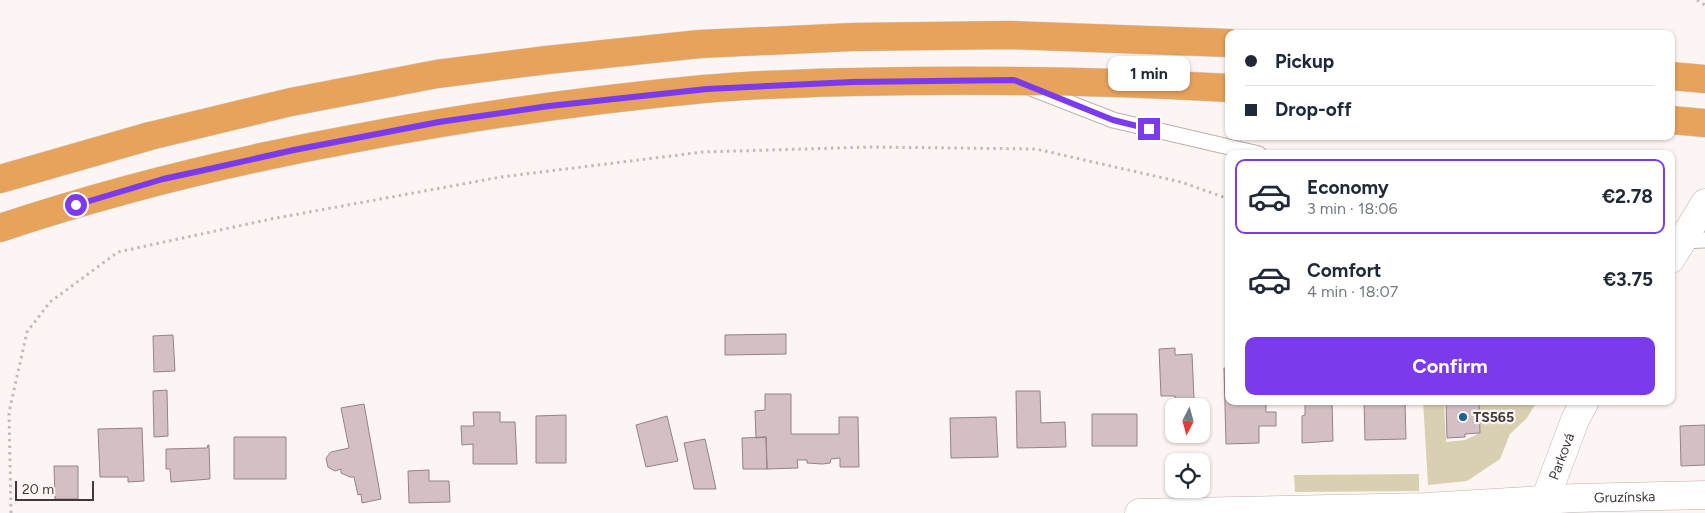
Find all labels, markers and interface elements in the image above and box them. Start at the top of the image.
text: Pickup [1275,50,1334,73]
callout: 1 min [1108,56,1190,92]
text: 1 min [1130,64,1168,83]
text: Drop-off [1275,98,1352,121]
route end [1138,118,1160,140]
icon: car [1247,174,1292,219]
text: Economy [1307,176,1389,199]
text: €2.78 [1602,185,1653,208]
route start [65,194,87,216]
text: 3 min · 18:06 [1307,199,1398,218]
icon: car [1247,257,1292,302]
text: Comfort [1307,259,1382,282]
text: €3.75 [1603,268,1653,291]
text: 4 min · 18:07 [1307,282,1398,301]
button: Confirm [1245,337,1655,395]
north arrow [1165,398,1210,442]
map controls [1165,398,1210,498]
place label: TS565 [1473,409,1514,426]
marker: TS565 [1457,411,1469,423]
street label: Parková [1545,431,1578,482]
button: locate [1165,453,1210,498]
scale bar [15,478,94,501]
text: 20 m [22,481,54,498]
street label: Gruzínska [1594,488,1656,507]

